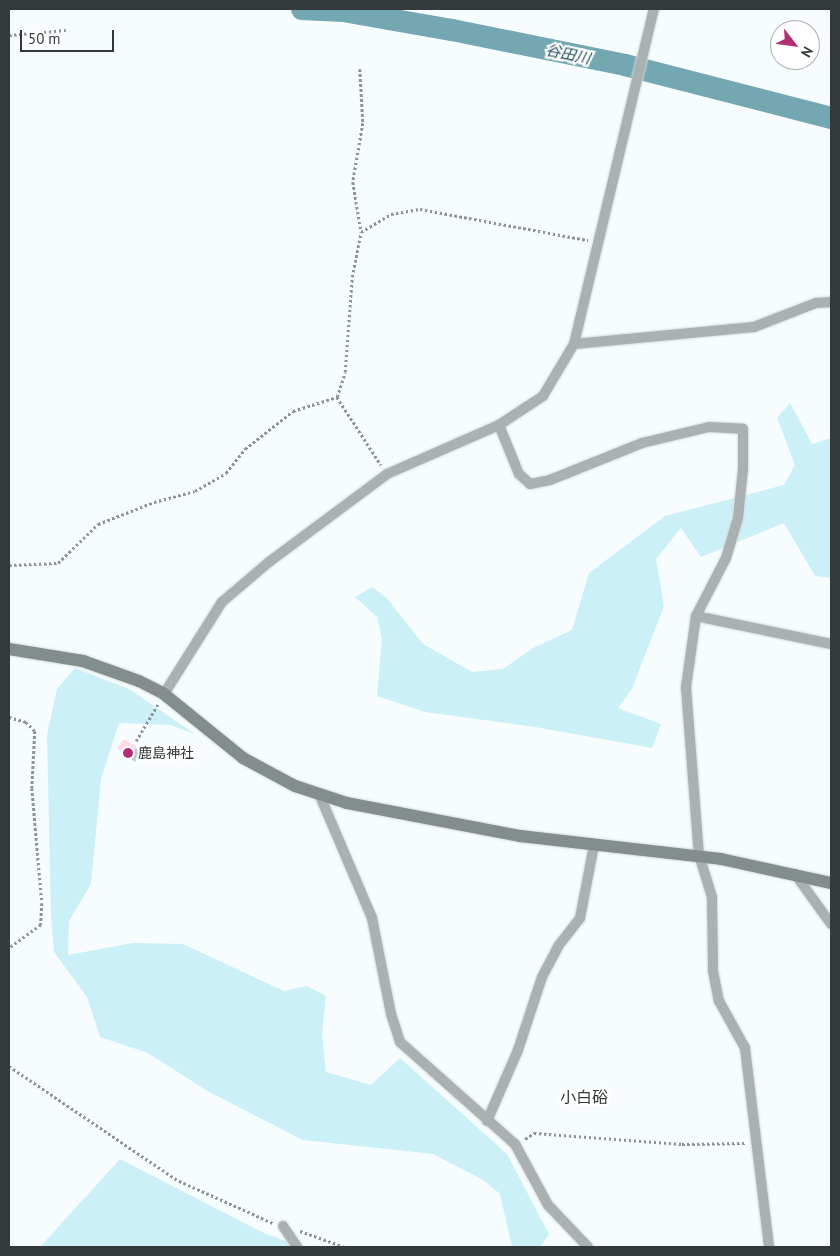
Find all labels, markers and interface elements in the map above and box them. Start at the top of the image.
scale bar [22,20,116,52]
north arrow [770,20,820,70]
text: 50 m [28,29,61,48]
water label: 谷田川 [544,41,592,67]
text: N [797,44,817,60]
place label: 鹿島神社 [138,745,194,761]
marker: 鹿島神社 [122,747,134,759]
district label: 小白硲 [560,1087,608,1107]

